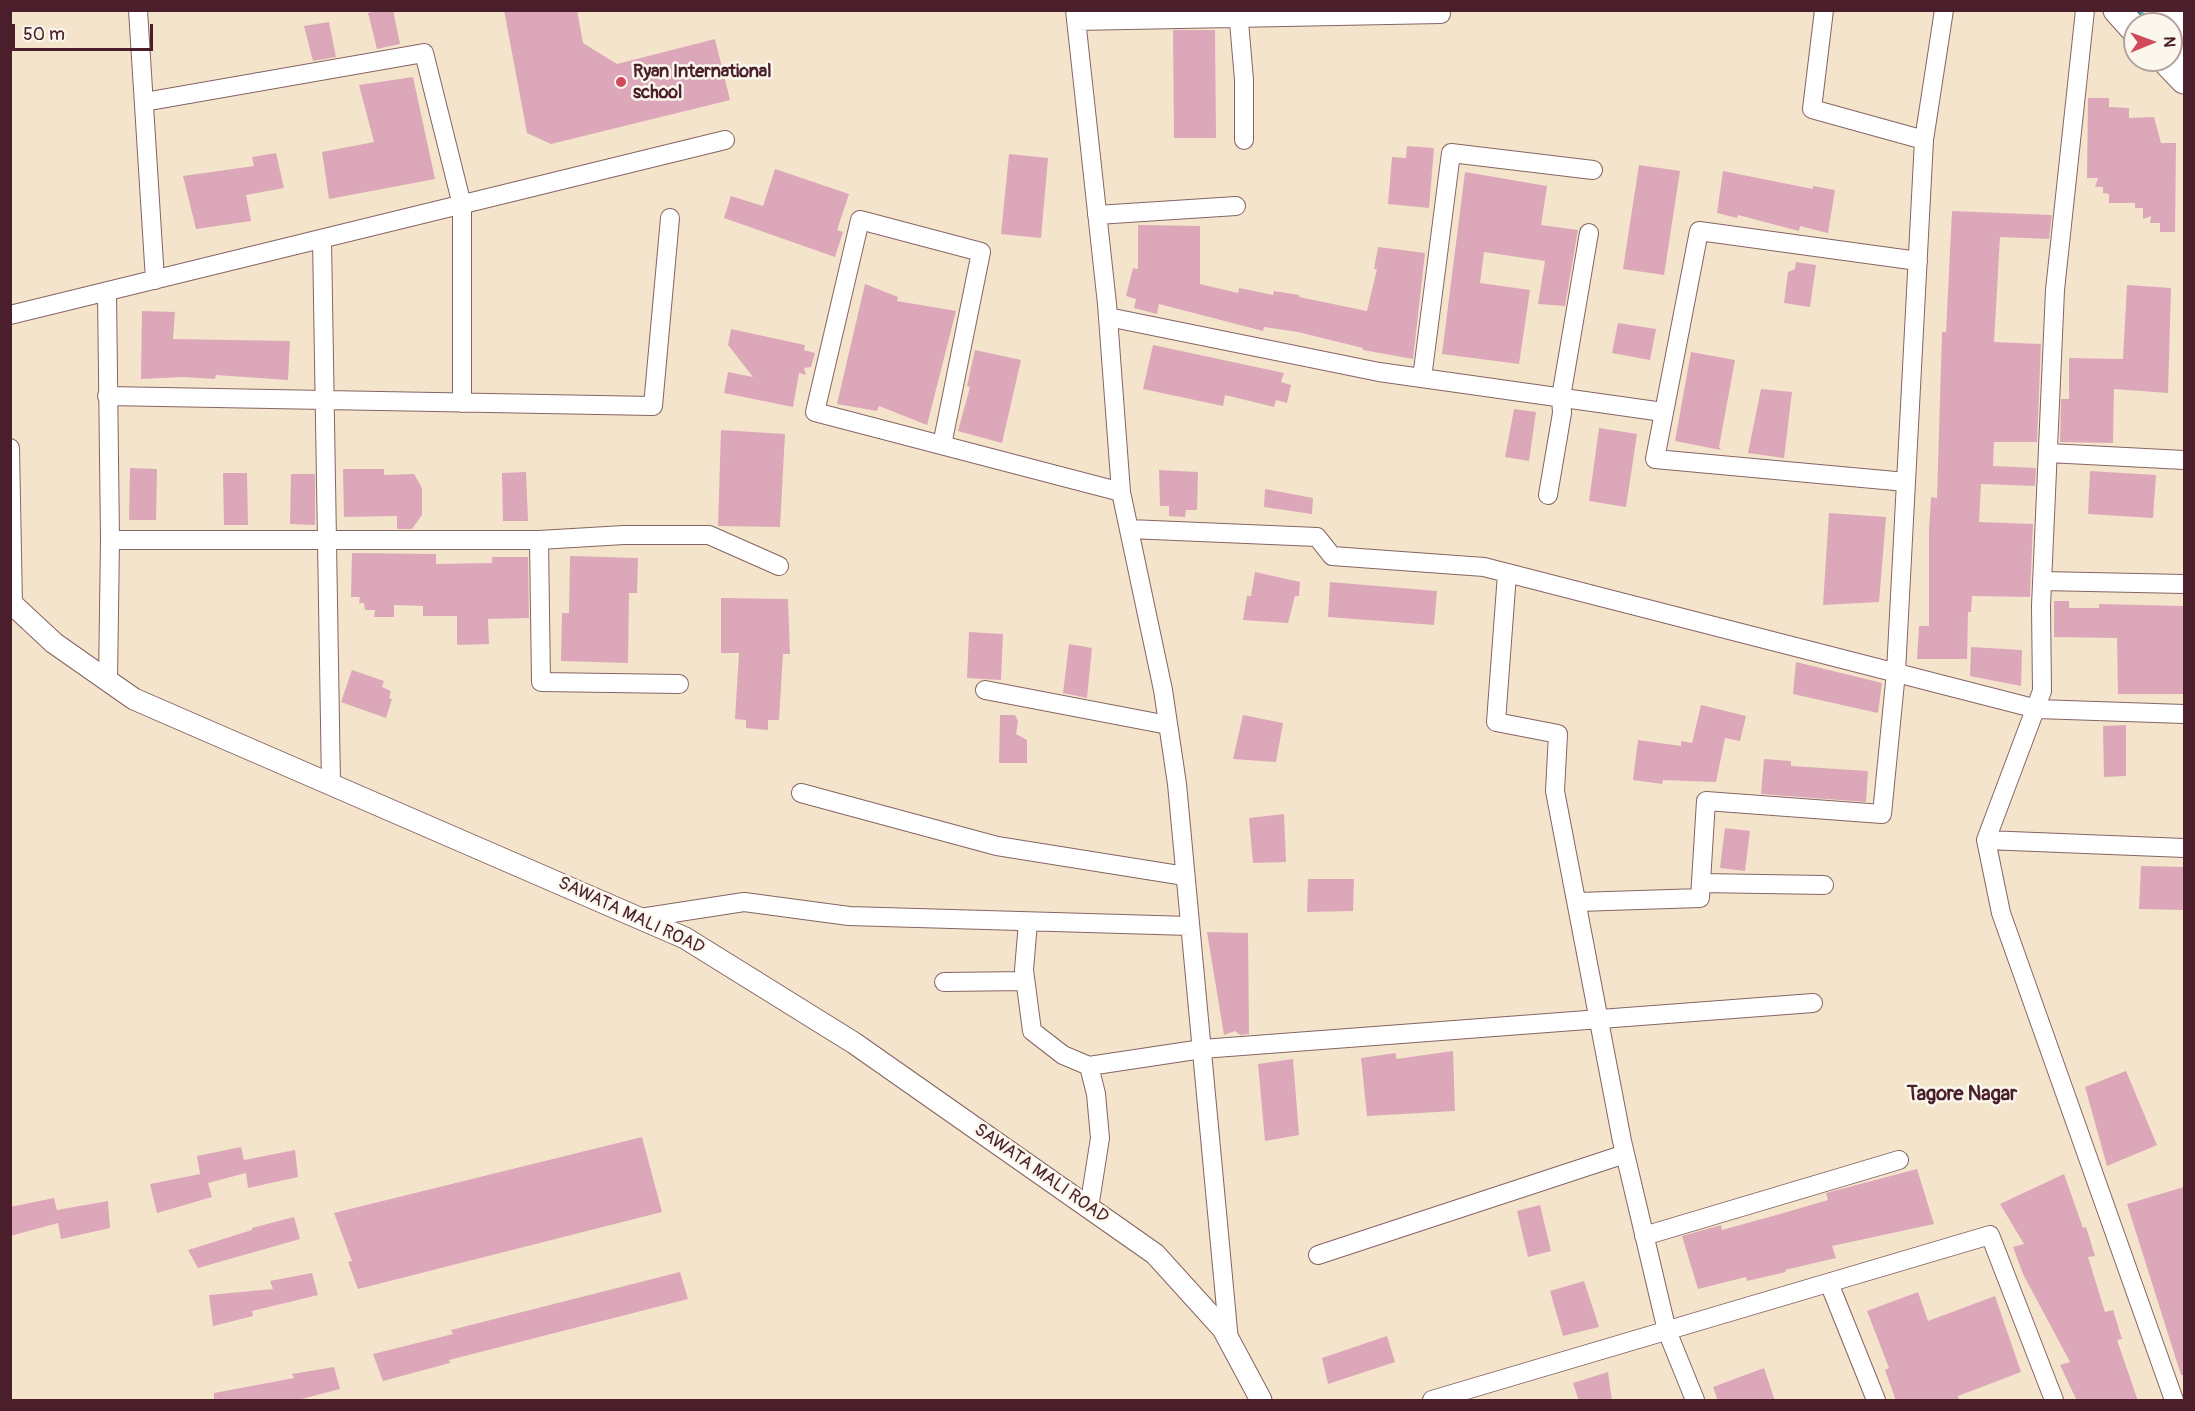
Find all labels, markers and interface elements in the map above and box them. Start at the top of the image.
scale bar [15,12,156,50]
north arrow [2123,12,2183,72]
text: 50 m [23,23,65,46]
text: N [2159,36,2179,47]
place label: Ryan International school [633,61,771,104]
marker: Ryan International school [614,75,628,89]
street label: SAWATA MALI ROAD [554,873,708,959]
district label: Tagore Nagar [1907,1083,2017,1107]
street label: SAWATA MALI ROAD [970,1119,1112,1229]

